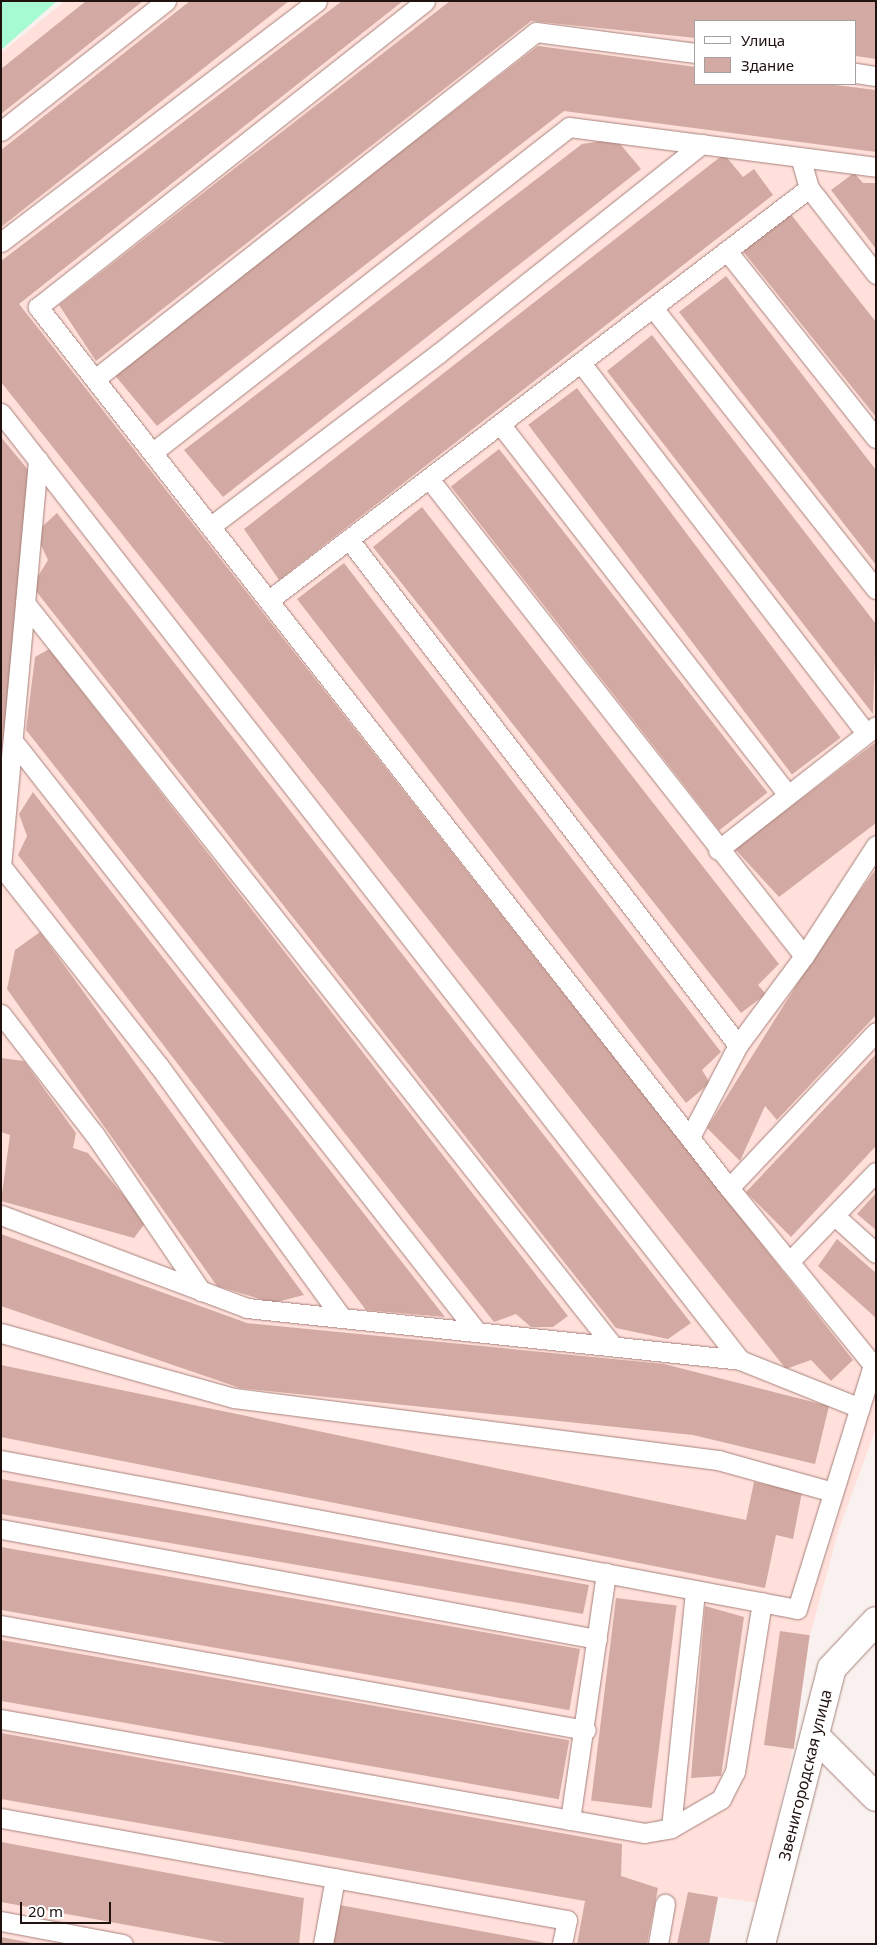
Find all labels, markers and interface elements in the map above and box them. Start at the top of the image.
legend [694,20,857,85]
text: Улица [741,30,785,50]
text: Здание [741,55,794,75]
street label: Звенигородская улица [774,1687,836,1863]
scale bar [22,1892,114,1924]
text: 20 m [28,1901,63,1921]

